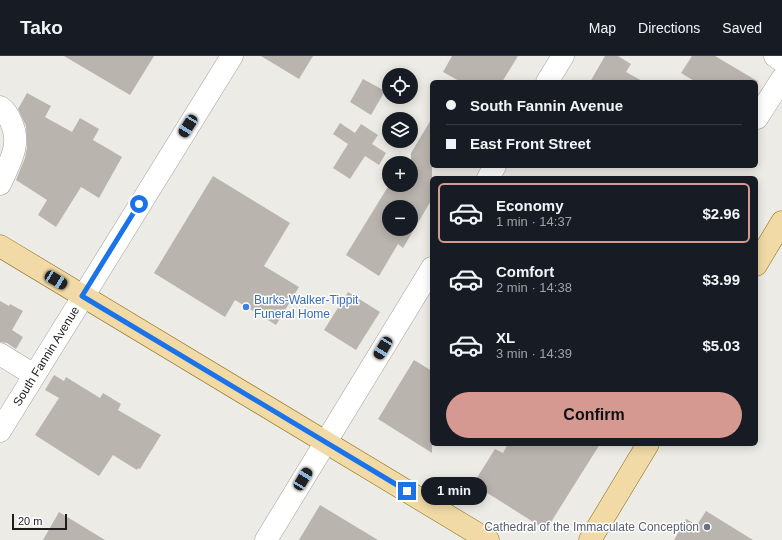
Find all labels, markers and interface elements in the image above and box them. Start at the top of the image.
text: Tako [20,17,63,38]
text: Map [589,20,616,36]
text: Directions [638,20,700,36]
text: Saved [722,20,762,36]
map controls [382,68,418,236]
button: locate [382,68,418,104]
text: South Fannin Avenue [470,97,623,114]
button: layers [382,112,418,148]
car [177,113,199,139]
text: East Front Street [470,135,591,152]
button: + [382,156,418,192]
route start [130,195,148,213]
icon: car [448,195,484,231]
text: Economy [496,197,564,214]
button: − [382,200,418,236]
text: $2.96 [702,205,740,222]
text: 1 min · 14:37 [496,214,572,229]
icon: car [448,261,484,297]
text: Comfort [496,263,554,280]
car [43,269,69,291]
text: $3.99 [702,271,740,288]
text: 2 min · 14:38 [496,280,572,295]
place label: Burks-Walker-Tippit Funeral Home [254,293,359,321]
marker: Burks-Walker-Tippit Funeral Home [241,302,251,312]
street label: South Fannin Avenue [10,303,83,409]
icon: car [448,327,484,363]
text: XL [496,329,515,346]
car [372,335,394,361]
text: $5.03 [702,337,740,354]
text: 3 min · 14:39 [496,346,572,361]
button: Confirm [446,392,742,438]
car [292,466,314,492]
callout: 1 min [421,477,487,505]
route end [398,482,416,500]
text: 1 min [437,483,471,498]
scale bar [12,512,67,531]
text: 20 m [18,515,42,527]
place label: Cathedral of the Immaculate Conception [484,520,699,534]
marker: Cathedral of the Immaculate Conception [702,522,712,532]

